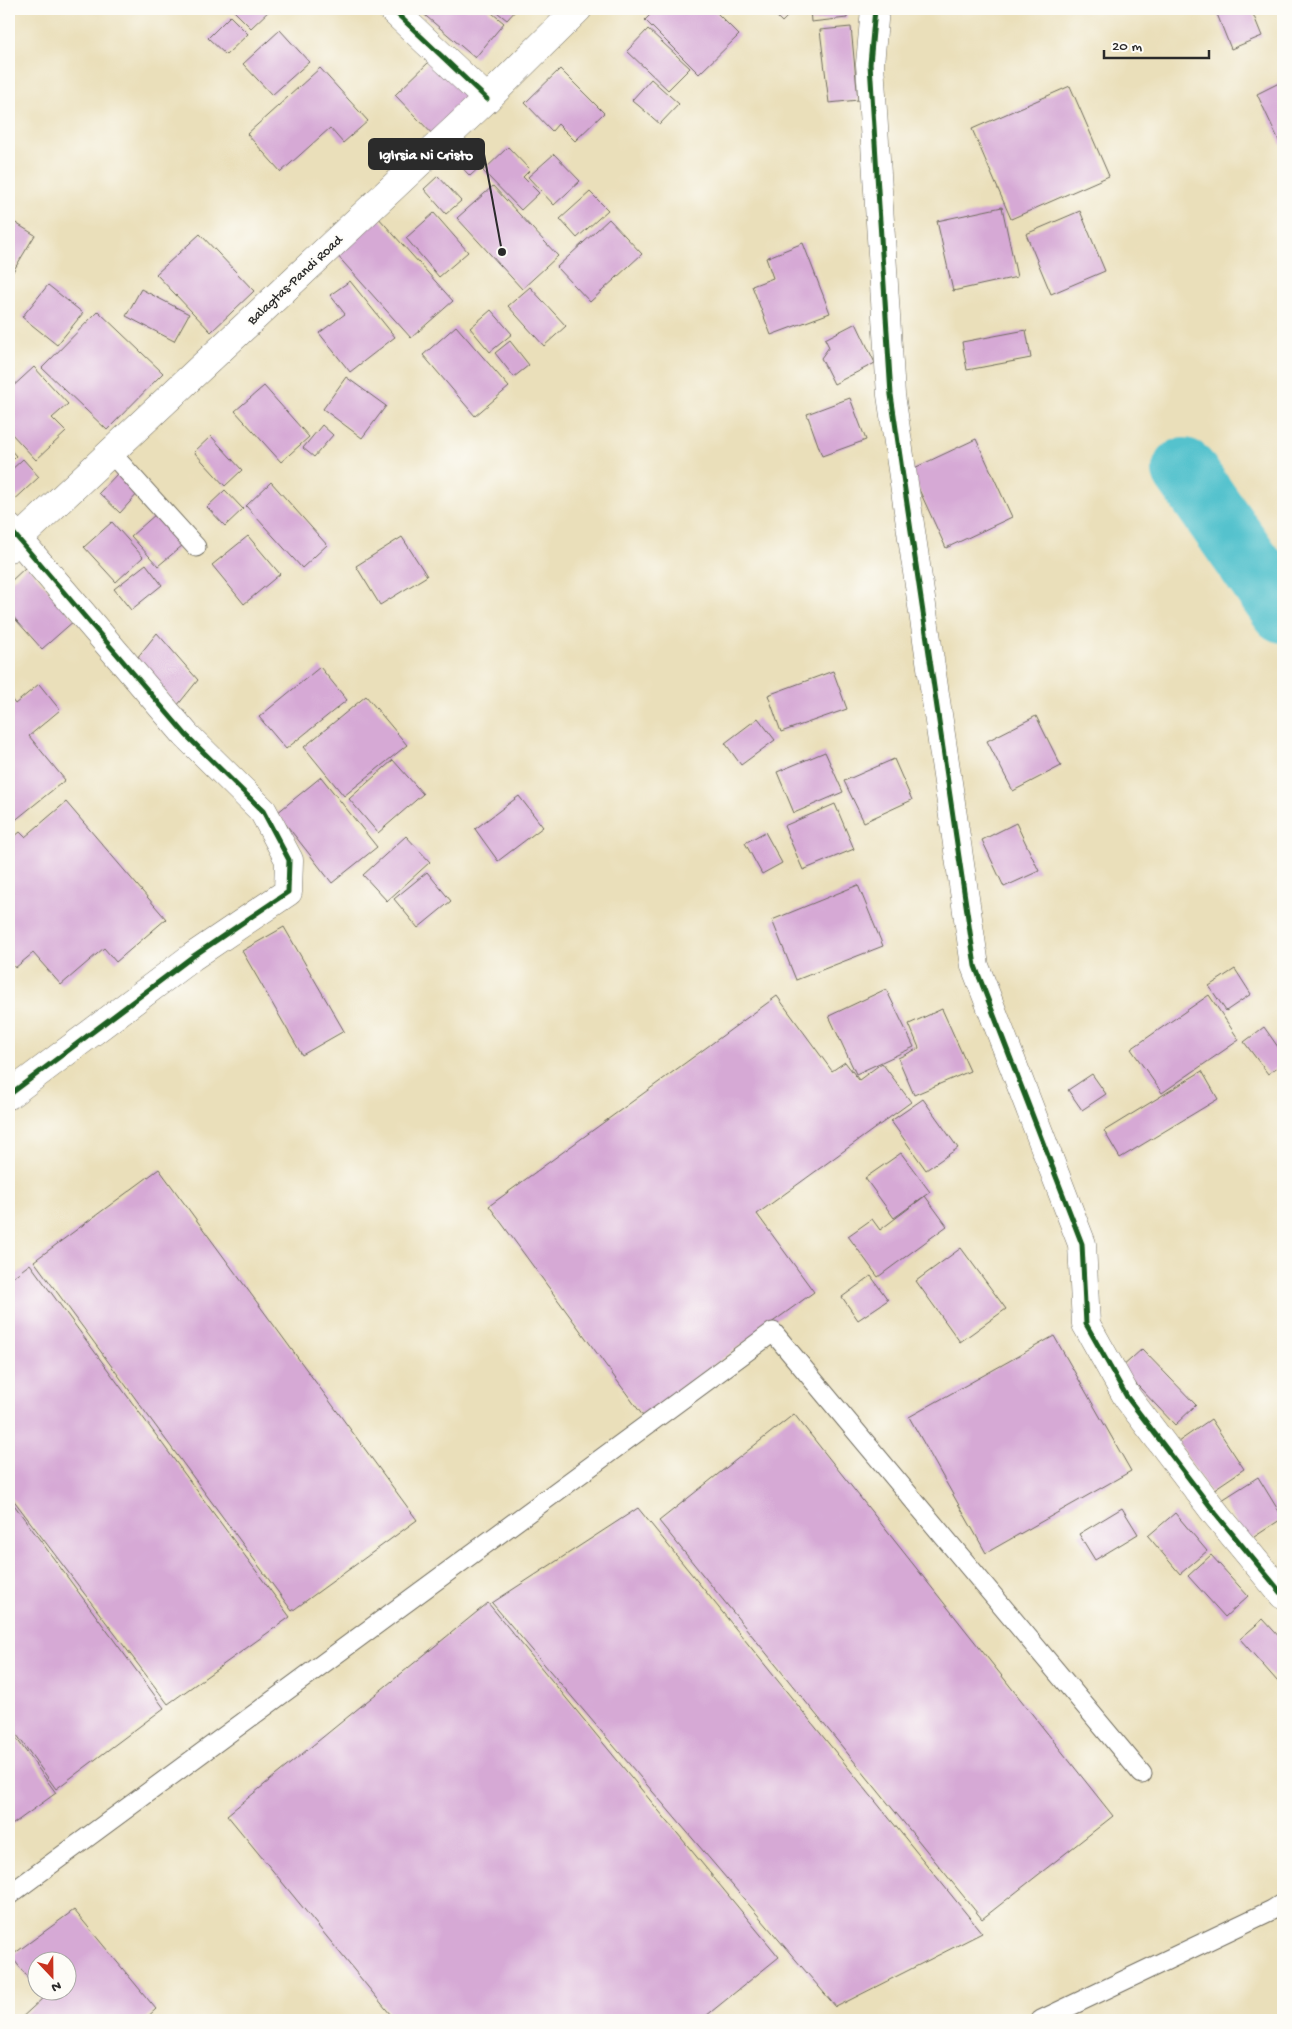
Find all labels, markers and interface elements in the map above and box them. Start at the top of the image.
scale bar [1104,28,1210,60]
text: 20 m [1112,38,1142,56]
callout: Iglrsia Ni Cristo [369,139,484,169]
text: Iglrsia Ni Cristo [379,147,473,165]
street label: Balagtas-Pandi Road [244,231,348,330]
north arrow [28,1952,78,2002]
text: N [49,1976,63,1995]

